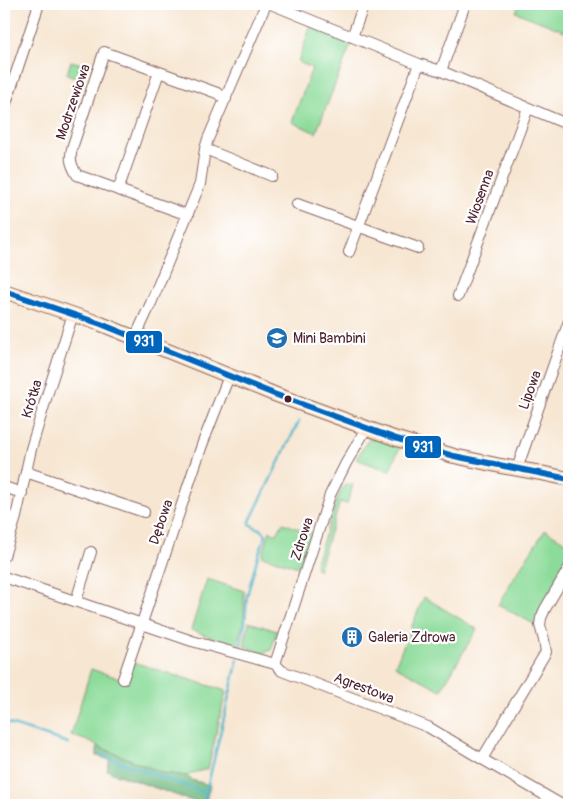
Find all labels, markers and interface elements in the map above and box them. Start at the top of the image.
street label: Modrzewiowa [52,62,94,142]
street label: Wiosenna [462,167,498,227]
school or university icon: Mini Bambini [265,326,289,350]
line badge: 931 [125,330,163,354]
place label: Mini Bambini [293,330,366,347]
text: 931 [134,333,154,350]
street label: Lipowa [515,368,545,412]
street label: Krótka [18,378,46,420]
unlabelled marker [283,394,293,404]
line badge: 931 [404,435,442,459]
text: 931 [413,439,433,456]
street label: Dębowa [145,497,177,547]
street label: Zdrowa [287,515,317,563]
building icon: Galeria Zdrowa [340,625,364,649]
place label: Galeria Zdrowa [368,629,456,646]
street label: Agrestowa [332,669,396,707]

